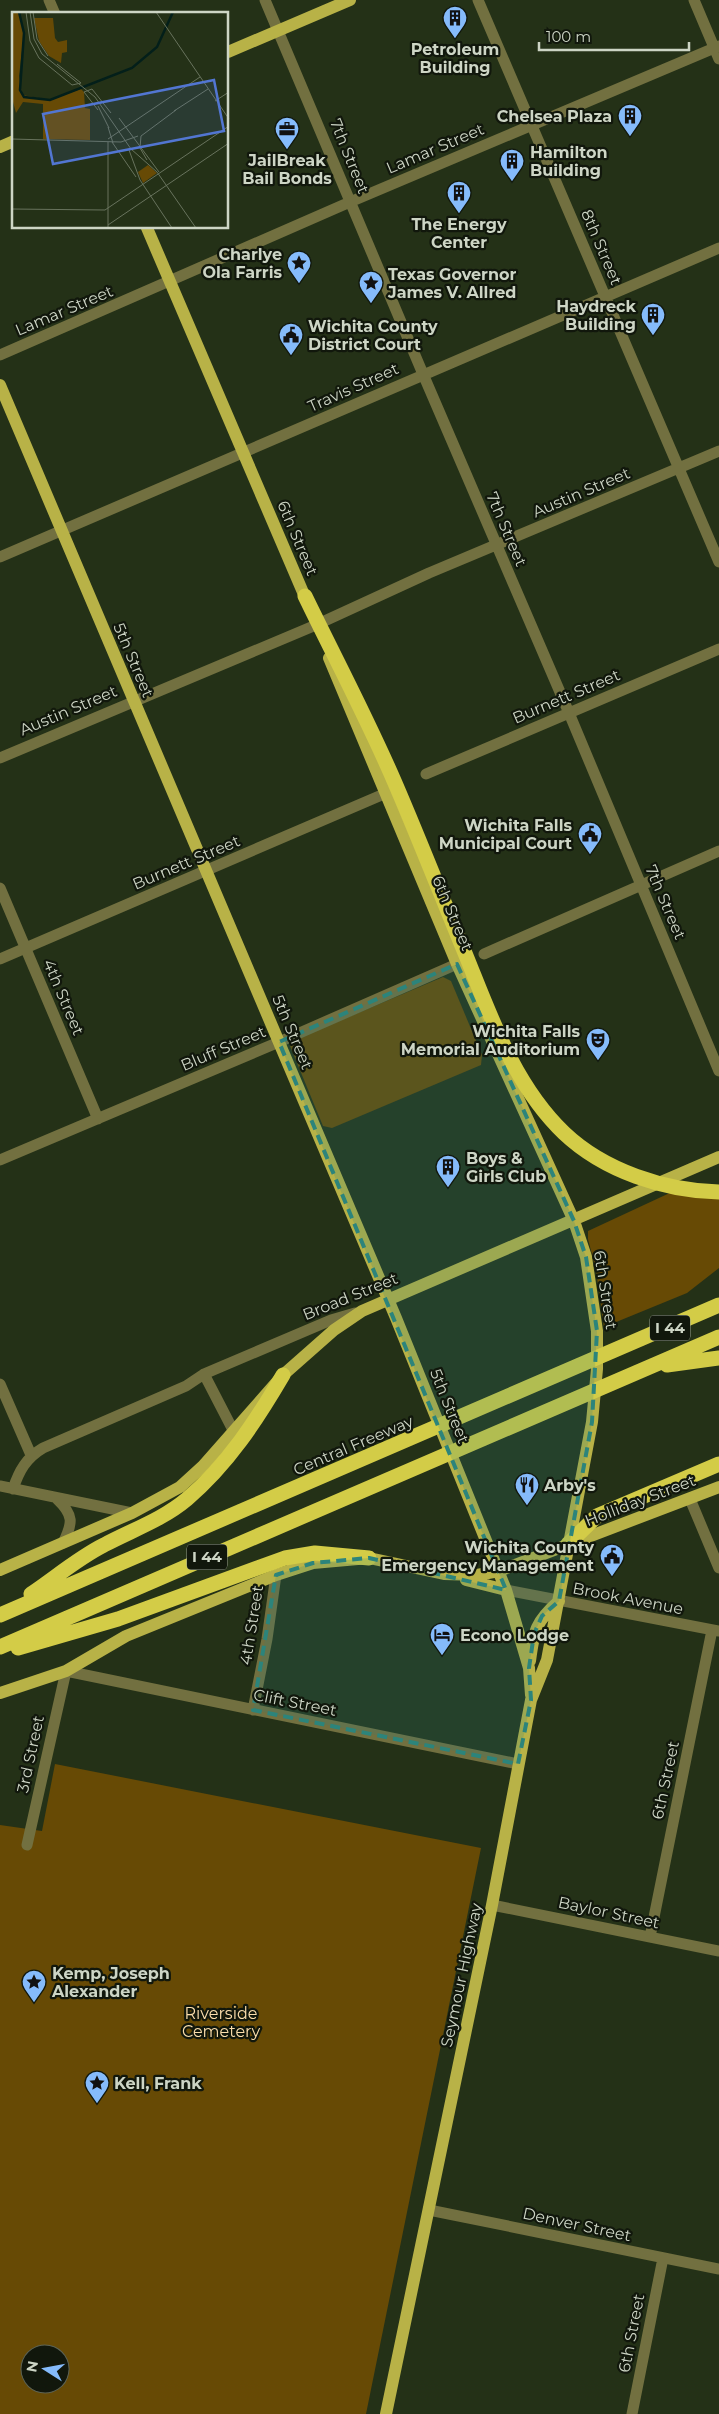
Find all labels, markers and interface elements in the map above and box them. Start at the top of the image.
building icon: Petroleum Building [442,5,468,39]
inset map [12,12,229,229]
scale bar [539,20,689,52]
text: 100 m [546,27,591,46]
place label: Petroleum Building [411,40,499,77]
building icon: Chelsea Plaza [617,103,643,137]
place label: Chelsea Plaza [497,107,612,126]
office icon: JailBreak Bail Bonds [274,116,300,150]
street label: 7th Street [326,116,373,197]
street label: Lamar Street [383,119,487,178]
place label: Hamilton Building [530,143,607,180]
building icon: Hamilton Building [499,148,525,182]
place label: JailBreak Bail Bonds [242,151,332,188]
building icon: The Energy Center [446,180,472,214]
street label: 8th Street [577,207,626,288]
place label: The Energy Center [411,215,507,252]
place label: Charlye Ola Farris [202,245,282,282]
place icon: Charlye Ola Farris [286,250,312,284]
place label: Texas Governor James V. Allred [387,265,517,302]
place icon: Texas Governor James V. Allred [358,270,384,304]
street label: Lamar Street [12,281,116,340]
place label: Haydreck Building [556,297,637,334]
building icon: Haydreck Building [640,302,666,336]
place label: Wichita County District Court [308,317,438,354]
public building icon: Wichita County District Court [278,322,304,356]
street label: Travis Street [305,359,402,416]
street label: Austin Street [530,463,633,522]
street label: 7th Street [482,489,531,570]
street label: 6th Street [273,498,322,579]
street label: 5th Street [109,620,158,701]
street label: Burnett Street [510,665,623,728]
street label: Austin Street [17,681,120,740]
place label: Wichita Falls Municipal Court [439,816,573,853]
public building icon: Wichita Falls Municipal Court [577,821,603,855]
street label: Burnett Street [130,831,243,894]
street label: 7th Street [641,862,690,943]
street label: 6th Street [428,873,477,954]
street label: 4th Street [39,956,88,1038]
street label: 5th Street [268,992,317,1073]
street label: Bluff Street [178,1022,269,1075]
place label: Wichita Falls Memorial Auditorium [401,1022,581,1059]
theatre icon: Wichita Falls Memorial Auditorium [585,1027,611,1061]
place label: Boys & Girls Club [466,1149,546,1186]
building icon: Boys & Girls Club [435,1154,461,1188]
street label: 6th Street [590,1249,621,1331]
street label: Broad Street [300,1269,401,1324]
road number: I 44 [650,1316,690,1340]
street label: 5th Street [426,1366,473,1447]
street label: Central Freeway [290,1411,416,1479]
street label: Holliday Street [582,1470,699,1530]
restaurant icon: Arby's [514,1472,540,1506]
place label: Arby's [543,1476,596,1495]
place label: Wichita County Emergency Management [381,1538,594,1575]
public building icon: Wichita County Emergency Management [599,1543,625,1577]
road number: I 44 [187,1544,227,1570]
street label: Brook Avenue [571,1578,685,1619]
street label: 4th Street [236,1583,267,1666]
hotel icon: Econo Lodge [429,1622,455,1656]
place label: Econo Lodge [460,1626,569,1645]
street label: Clift Street [252,1685,339,1720]
street label: 3rd Street [13,1713,48,1795]
street label: 6th Street [648,1739,683,1821]
street label: Baylor Street [556,1892,662,1933]
street label: Seymour Highway [437,1901,486,2049]
place label: Kemp, Joseph Alexander [51,1964,170,2001]
place icon: Kemp, Joseph Alexander [21,1969,47,2003]
park label: Riverside Cemetery [182,2004,260,2041]
place icon: Kell, Frank [84,2070,110,2104]
place label: Kell, Frank [114,2074,202,2093]
street label: Denver Street [521,2204,633,2245]
street label: 6th Street [615,2292,649,2374]
north arrow [20,2344,70,2394]
text: N [22,2359,42,2374]

